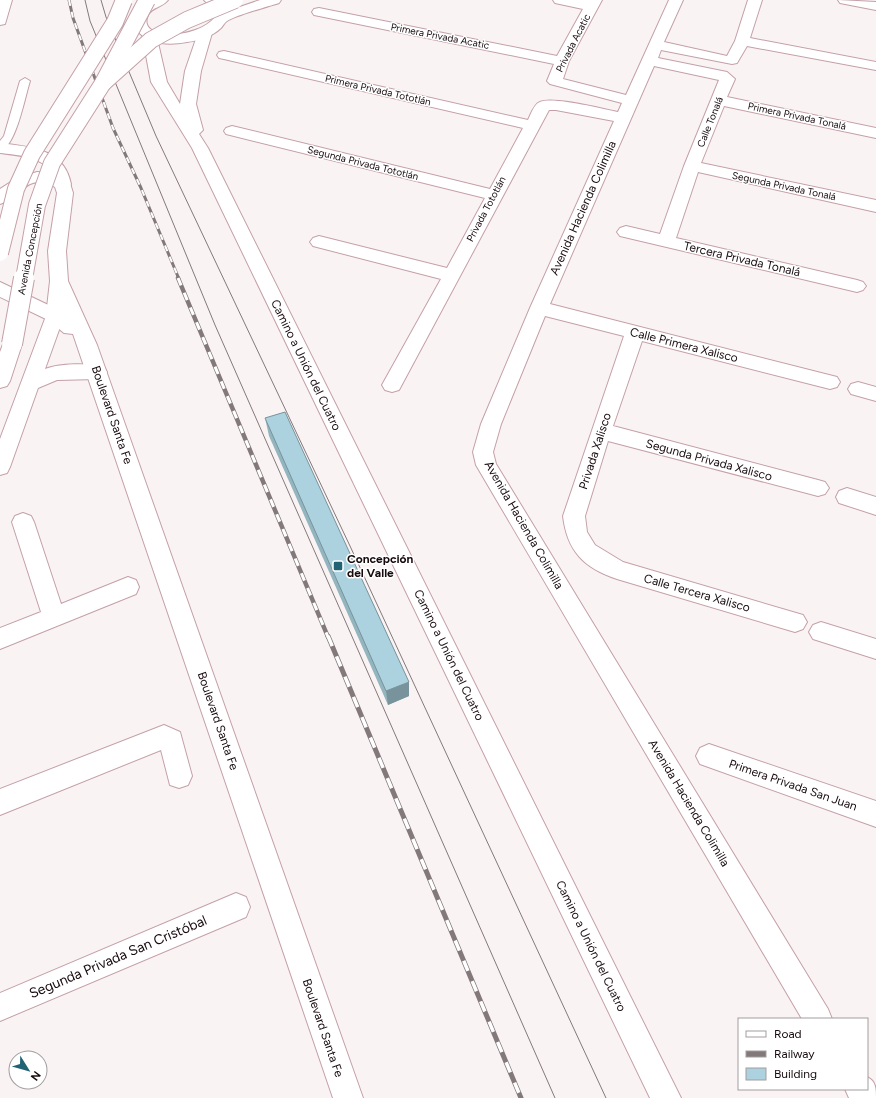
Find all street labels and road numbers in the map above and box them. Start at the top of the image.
street label: Privada Acatic [553,11,594,74]
street label: Primera Privada Acatic [390,20,491,52]
street label: Primera Privada Tototlán [324,71,433,109]
street label: Calle Tonalá [694,95,726,149]
street label: Primera Privada Tonalá [747,99,847,133]
street label: Avenida Hacienda Colimilla [547,139,619,277]
street label: Segunda Privada Tototlán [306,143,420,183]
street label: Segunda Privada Tonalá [731,169,837,203]
street label: Privada Tototlán [463,174,509,244]
street label: Avenida Concepción [15,202,45,296]
street label: Tercera Privada Tonalá [682,239,802,279]
street label: Camino a Unión del Cuatro [268,297,344,433]
street label: Calle Primera Xalisco [629,325,740,365]
street label: Boulevard Santa Fe [89,364,136,466]
street label: Privada Xalisco [576,411,614,491]
street label: Segunda Privada Xalisco [644,436,774,484]
street label: Avenida Hacienda Colimilla [482,459,566,591]
street label: Calle Tercera Xalisco [642,571,752,615]
street label: Camino a Unión del Cuatro [411,587,487,723]
street label: Boulevard Santa Fe [195,670,242,772]
street label: Avenida Hacienda Colimilla [646,737,732,869]
street label: Primera Privada San Juan [727,756,859,814]
street label: Camino a Unión del Cuatro [553,878,629,1014]
street label: Segunda Privada San Cristóbal [27,912,209,1002]
street label: Boulevard Santa Fe [300,977,347,1079]

